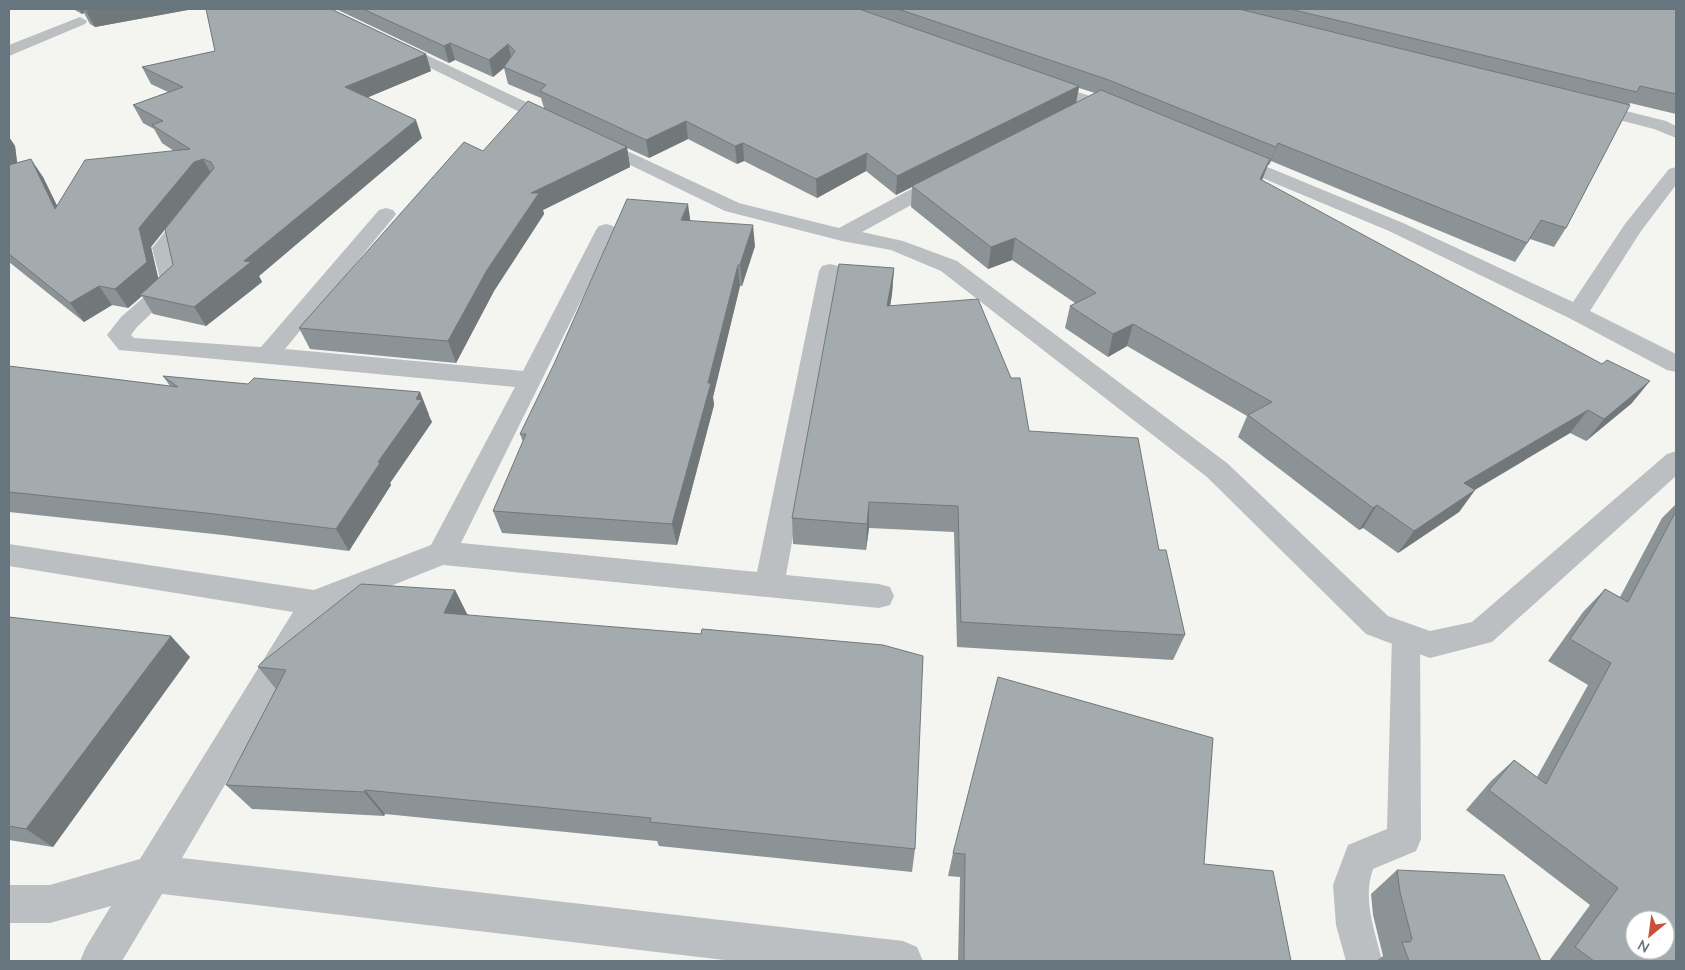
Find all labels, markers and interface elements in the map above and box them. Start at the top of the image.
north arrow [1625,910,1675,960]
text: N [1635,937,1652,957]

